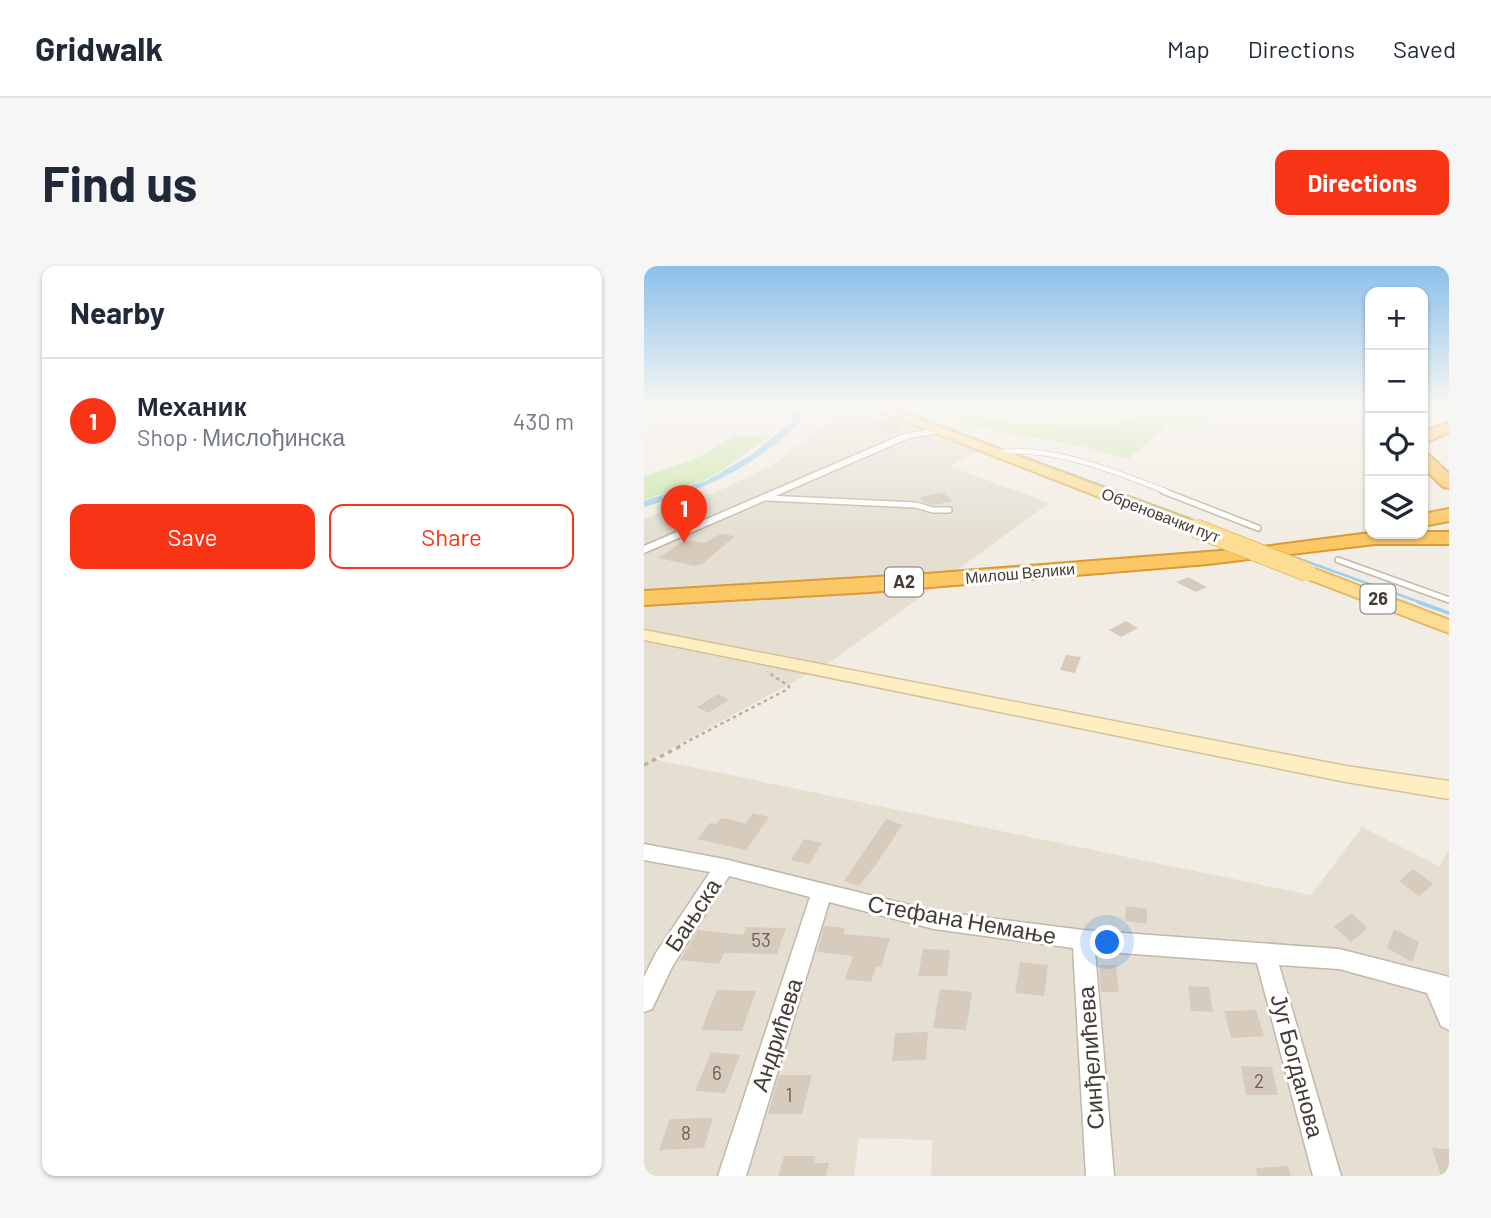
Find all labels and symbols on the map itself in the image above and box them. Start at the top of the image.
street label: Обреновачки пут [1099,483,1224,546]
pin: 1 [661,485,707,543]
street label: Милош Велики [964,558,1076,587]
road number: A2 [885,568,923,596]
road number: 26 [1360,584,1396,614]
street label: Бањска [658,873,726,956]
street label: Стефана Немање [866,889,1059,949]
your location [1090,925,1124,959]
house number: 53 [751,928,771,951]
street label: Андрићева [745,974,808,1095]
street label: Синђелићева [1071,985,1109,1131]
street label: Југ Богданова [1265,991,1331,1141]
house number: 6 [712,1061,722,1084]
house number: 2 [1254,1069,1264,1092]
house number: 1 [786,1083,792,1106]
house number: 8 [681,1121,691,1144]

